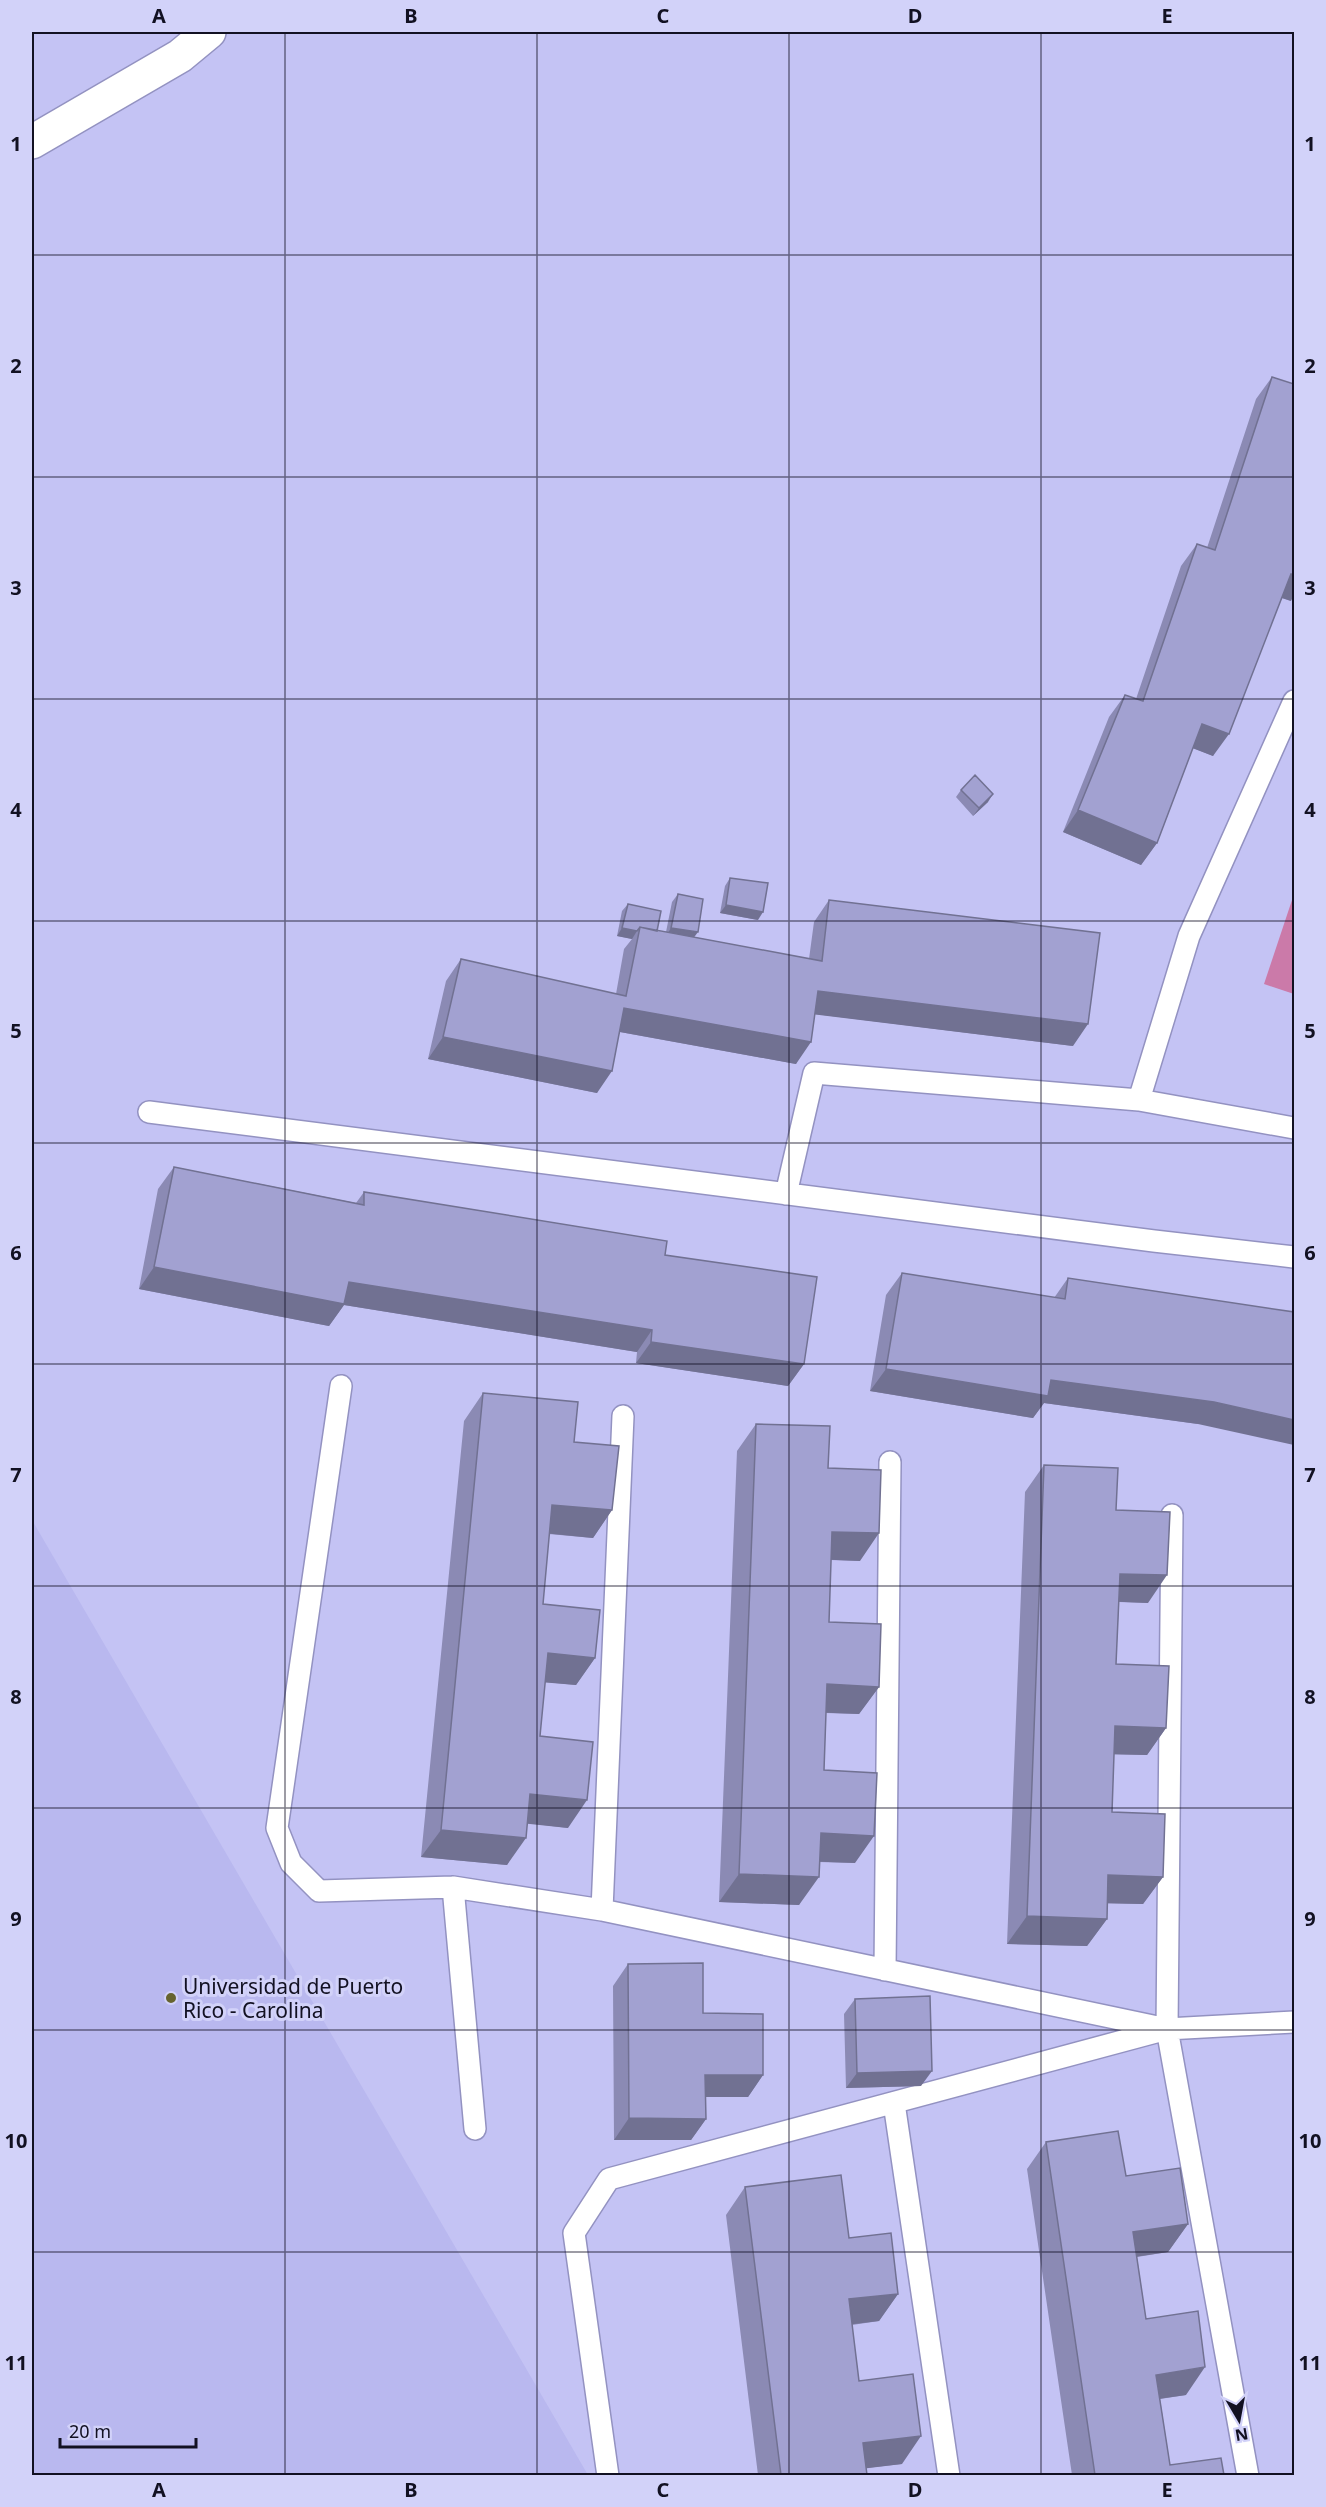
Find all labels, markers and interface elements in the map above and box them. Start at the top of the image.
text: A [152,2,166,29]
text: B [404,2,418,29]
text: C [657,2,670,29]
text: D [908,2,922,29]
text: E [1161,2,1173,29]
text: 1 [10,130,22,157]
text: 1 [1304,130,1316,157]
text: 2 [10,352,22,379]
text: 2 [1304,352,1316,379]
text: 3 [10,574,22,601]
text: 3 [1304,574,1316,601]
text: 4 [10,796,22,823]
text: 4 [1304,796,1316,823]
text: 5 [10,1017,22,1044]
text: 5 [1304,1017,1316,1044]
text: 6 [10,1239,22,1266]
text: 6 [1304,1239,1316,1266]
text: 7 [10,1461,22,1488]
text: 7 [1304,1461,1316,1488]
text: 8 [10,1683,22,1710]
text: 8 [1304,1683,1316,1710]
text: 9 [10,1905,22,1932]
text: 9 [1304,1905,1316,1932]
place label: Universidad de Puerto Rico - Carolina [183,1972,403,2024]
marker: Universidad de Puerto Rico - Carolina [164,1991,178,2005]
text: 10 [5,2127,27,2154]
text: 10 [1299,2127,1321,2154]
text: 11 [5,2349,27,2376]
text: 11 [1299,2349,1321,2376]
north arrow [1209,2390,1269,2450]
scale bar [60,2411,196,2449]
text: 20 m [69,2419,111,2443]
text: N [1233,2423,1250,2447]
text: A [152,2476,166,2503]
text: B [404,2476,418,2503]
text: C [657,2476,670,2503]
text: D [908,2476,922,2503]
text: E [1161,2476,1173,2503]

